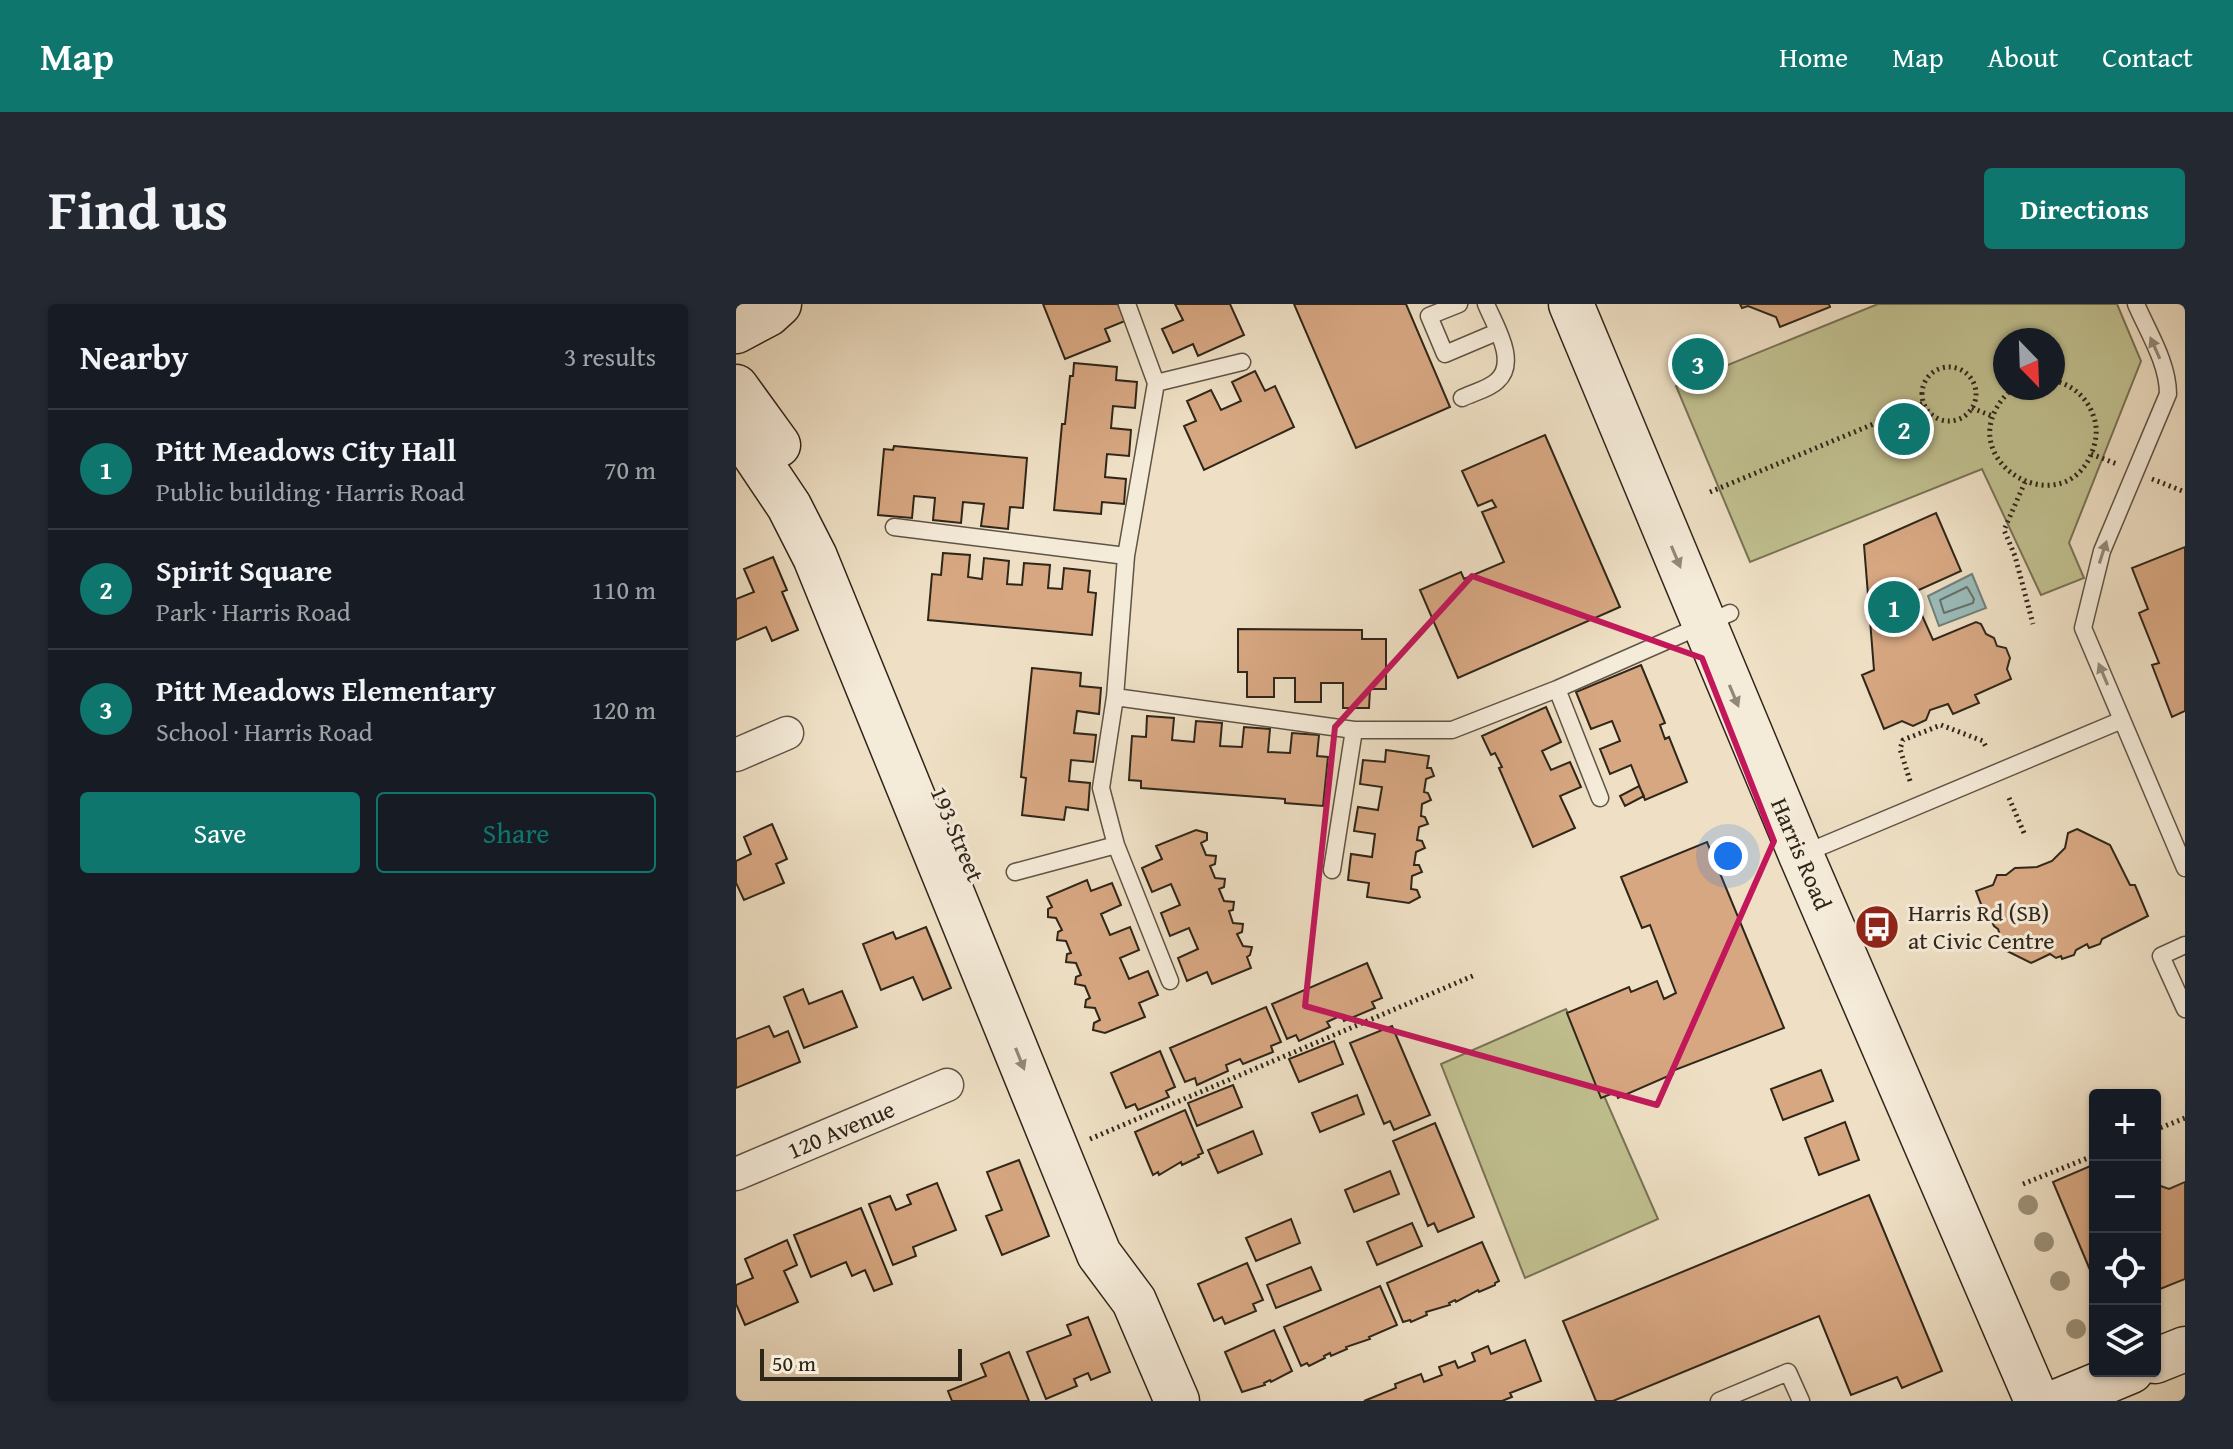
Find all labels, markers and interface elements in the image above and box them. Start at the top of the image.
text: Map [40,28,114,84]
text: Home [1779,36,1848,77]
text: Map [1892,36,1944,77]
text: About [1988,36,2058,77]
text: Contact [2102,36,2193,77]
text: Find us [48,167,228,250]
button: Directions [1984,168,2185,249]
north arrow [1993,328,2065,400]
text: Nearby [80,332,189,381]
pin: 3 [1672,334,1724,394]
one-way arrow [2148,336,2162,360]
text: 3 results [564,337,656,376]
pin: 2 [1878,399,1930,459]
text: Pitt Meadows City Hall [156,428,456,472]
text: 1 [99,450,113,489]
text: 70 m [604,450,656,489]
text: Public building · Harris Road [156,472,465,511]
one-way arrow [2097,540,2109,564]
one-way arrow [1669,545,1682,569]
text: Spirit Square [156,548,332,592]
text: 2 [99,570,113,609]
text: 110 m [591,570,656,609]
pin: 1 [1868,577,1920,637]
text: Park · Harris Road [156,592,351,631]
one-way arrow [2096,662,2109,686]
text: Pitt Meadows Elementary [156,668,496,712]
one-way arrow [1728,684,1741,708]
text: 3 [99,690,113,729]
text: 120 m [591,690,656,729]
text: School · Harris Road [156,712,373,751]
street label: 193 Street [922,781,993,887]
button: Save [80,792,360,873]
button: Share [376,792,656,873]
street label: Harris Road [1762,792,1841,915]
your location [1708,836,1748,876]
place label: Harris Rd (SB) at Civic Centre [1908,895,2055,958]
bus stop icon: Harris Rd (SB) at Civic Centre [1853,903,1901,951]
one-way arrow [1014,1047,1027,1071]
map controls [2089,1089,2161,1377]
button: + [2089,1089,2161,1161]
street label: 120 Avenue [782,1091,900,1168]
button: − [2089,1161,2161,1233]
button: locate [2089,1233,2161,1305]
button: layers [2089,1305,2161,1377]
scale bar [760,1345,962,1381]
text: 50 m [772,1347,816,1379]

